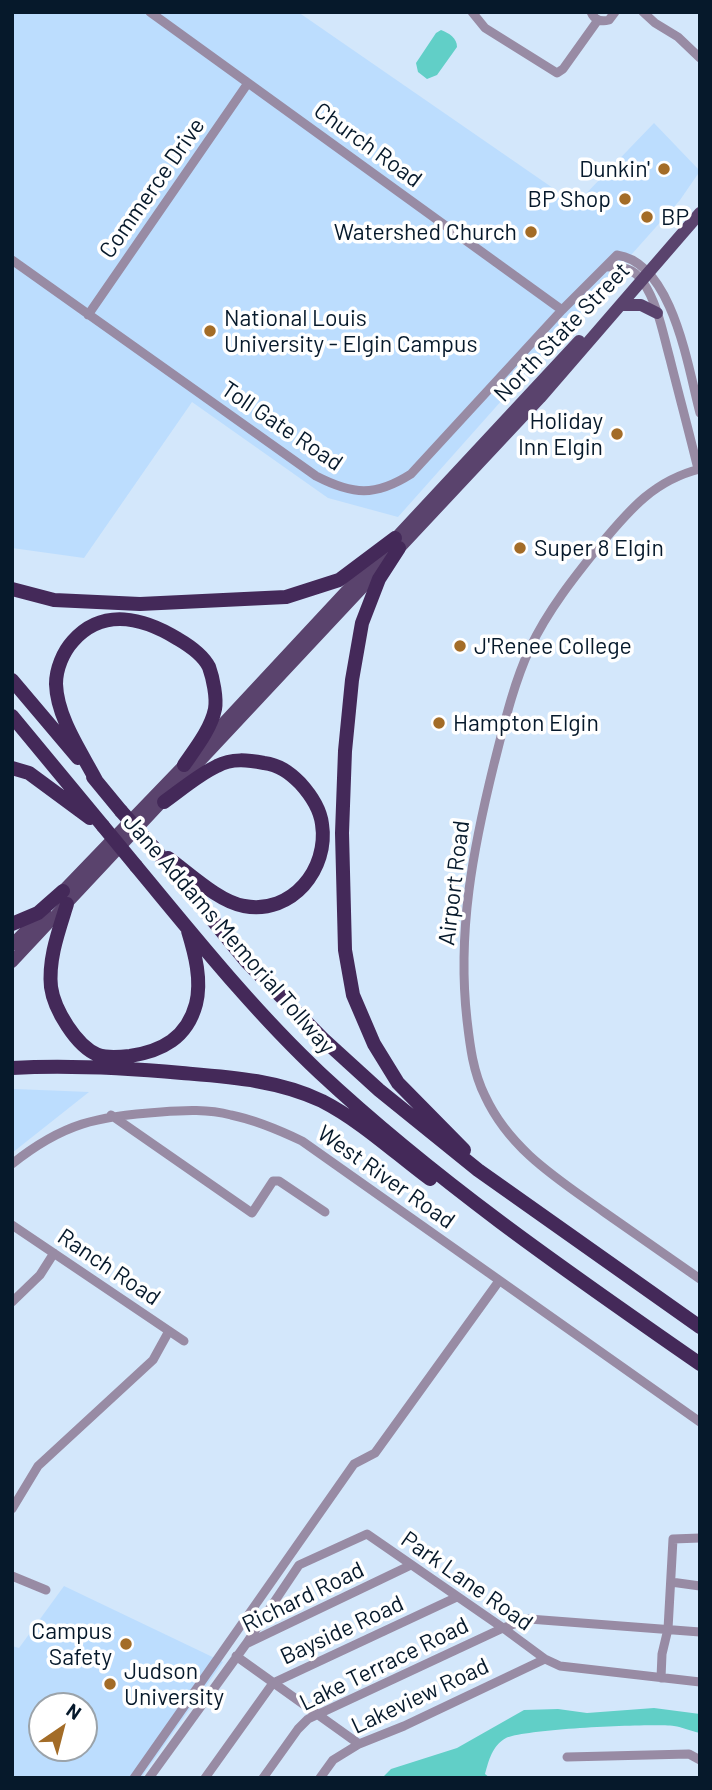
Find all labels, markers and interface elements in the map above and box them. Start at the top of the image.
street label: Church Road [309,97,427,193]
street label: Commerce Drive [93,113,211,263]
place label: Dunkin' [579,155,650,183]
marker: Dunkin' [656,161,672,177]
place label: BP Shop [527,185,611,213]
marker: BP Shop [617,191,633,207]
place label: BP [661,203,689,231]
marker: BP [639,209,655,225]
place label: Watershed Church [334,218,517,246]
marker: Watershed Church [523,224,539,240]
street label: North State Street [488,256,636,408]
place label: National Louis University - Elgin Campus [224,304,477,358]
marker: National Louis University - Elgin Campus [202,323,218,339]
street label: Toll Gate Road [216,375,348,477]
place label: Holiday Inn Elgin [518,407,603,461]
marker: Holiday Inn Elgin [609,426,625,442]
place label: Super 8 Elgin [534,534,664,562]
marker: Super 8 Elgin [512,540,528,556]
place label: J'Renee College [474,632,632,660]
marker: J'Renee College [452,638,468,654]
place label: Hampton Elgin [453,709,599,737]
marker: Hampton Elgin [431,715,447,731]
street label: Jane Addams Memorial Tollway [117,809,341,1059]
street label: Airport Road [433,819,475,947]
street label: West River Road [312,1119,460,1235]
street label: Ranch Road [52,1223,166,1311]
street label: Park Lane Road [396,1525,538,1637]
street label: Richard Road [237,1556,369,1638]
street label: Bayside Road [276,1589,408,1671]
street label: Lake Terrace Road [295,1611,473,1717]
place label: Campus Safety [31,1617,112,1671]
marker: Campus Safety [118,1636,134,1652]
street label: Lakeview Road [347,1652,493,1740]
place label: Judson University [124,1657,224,1711]
marker: Judson University [102,1676,118,1692]
north arrow [28,1692,98,1762]
text: N [62,1698,86,1724]

